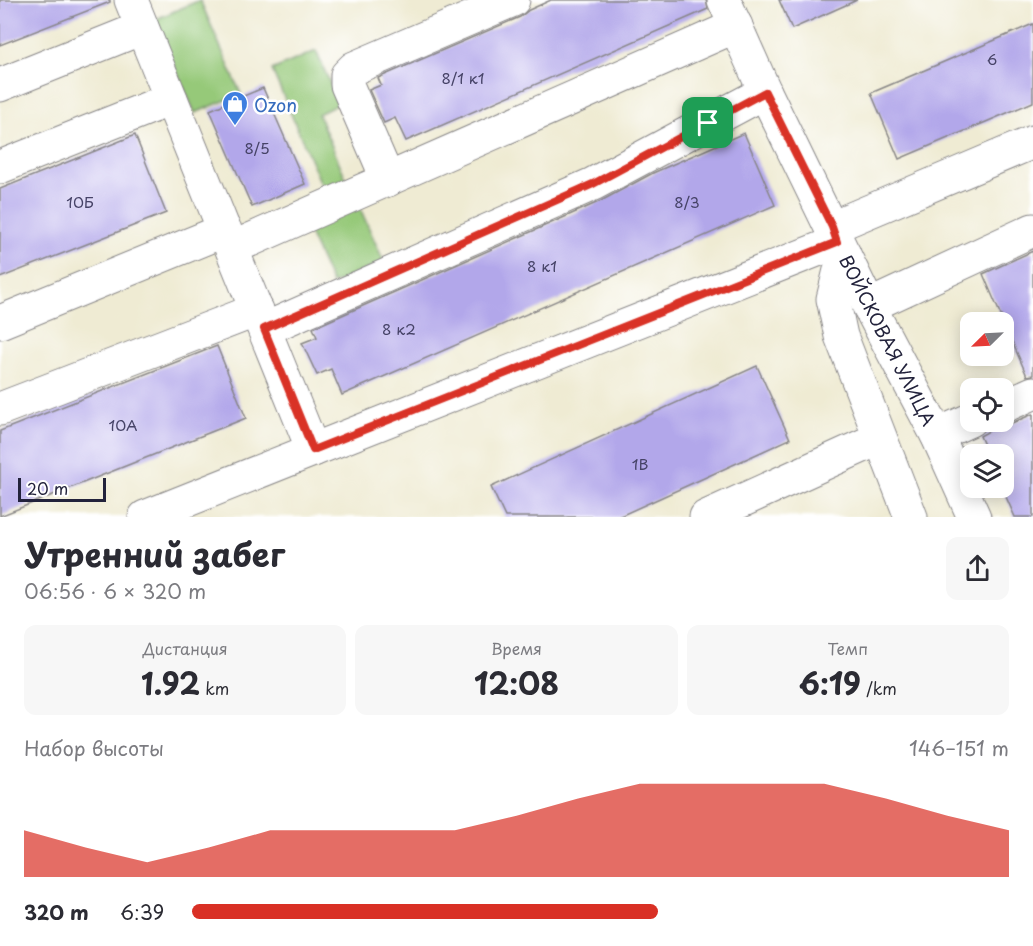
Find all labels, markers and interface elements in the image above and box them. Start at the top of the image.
house number: 6 [987,47,997,70]
house number: 8/1 к1 [442,66,484,89]
shop icon: Ozon [220,89,250,127]
place label: Ozon [254,91,297,118]
pin [682,97,733,148]
icon: arrive [691,106,724,139]
house number: 8/5 [244,136,270,159]
house number: 10Б [66,190,94,213]
house number: 8/3 [674,190,700,213]
street label: ВОЙСКОВАЯ УЛИЦА [833,250,943,430]
house number: 8 к1 [527,254,557,277]
north arrow [960,312,1014,366]
map controls [960,312,1014,498]
house number: 8 к2 [382,317,416,340]
button: locate [960,378,1014,432]
house number: 10А [108,413,138,436]
button: layers [960,444,1014,498]
house number: 1В [632,452,648,475]
scale bar [18,475,106,502]
text: 20 m [27,476,68,500]
text: Утренний забег [24,528,285,578]
button: share [946,537,1009,600]
text: 06:56 · 6 × 320 m [24,576,206,606]
text: Дистанция [143,636,228,660]
text: Время [491,636,542,660]
text: Темп [828,636,868,660]
text: 1.92 [141,660,200,705]
text: 12:08 [474,660,559,705]
text: 6:19 [799,660,861,705]
text: km [200,676,229,700]
text: /km [861,676,897,700]
text: Набор высоты [24,733,164,763]
text: 146–151 m [909,733,1009,763]
text: 320 m [24,897,89,927]
text: 6:39 [120,897,164,927]

